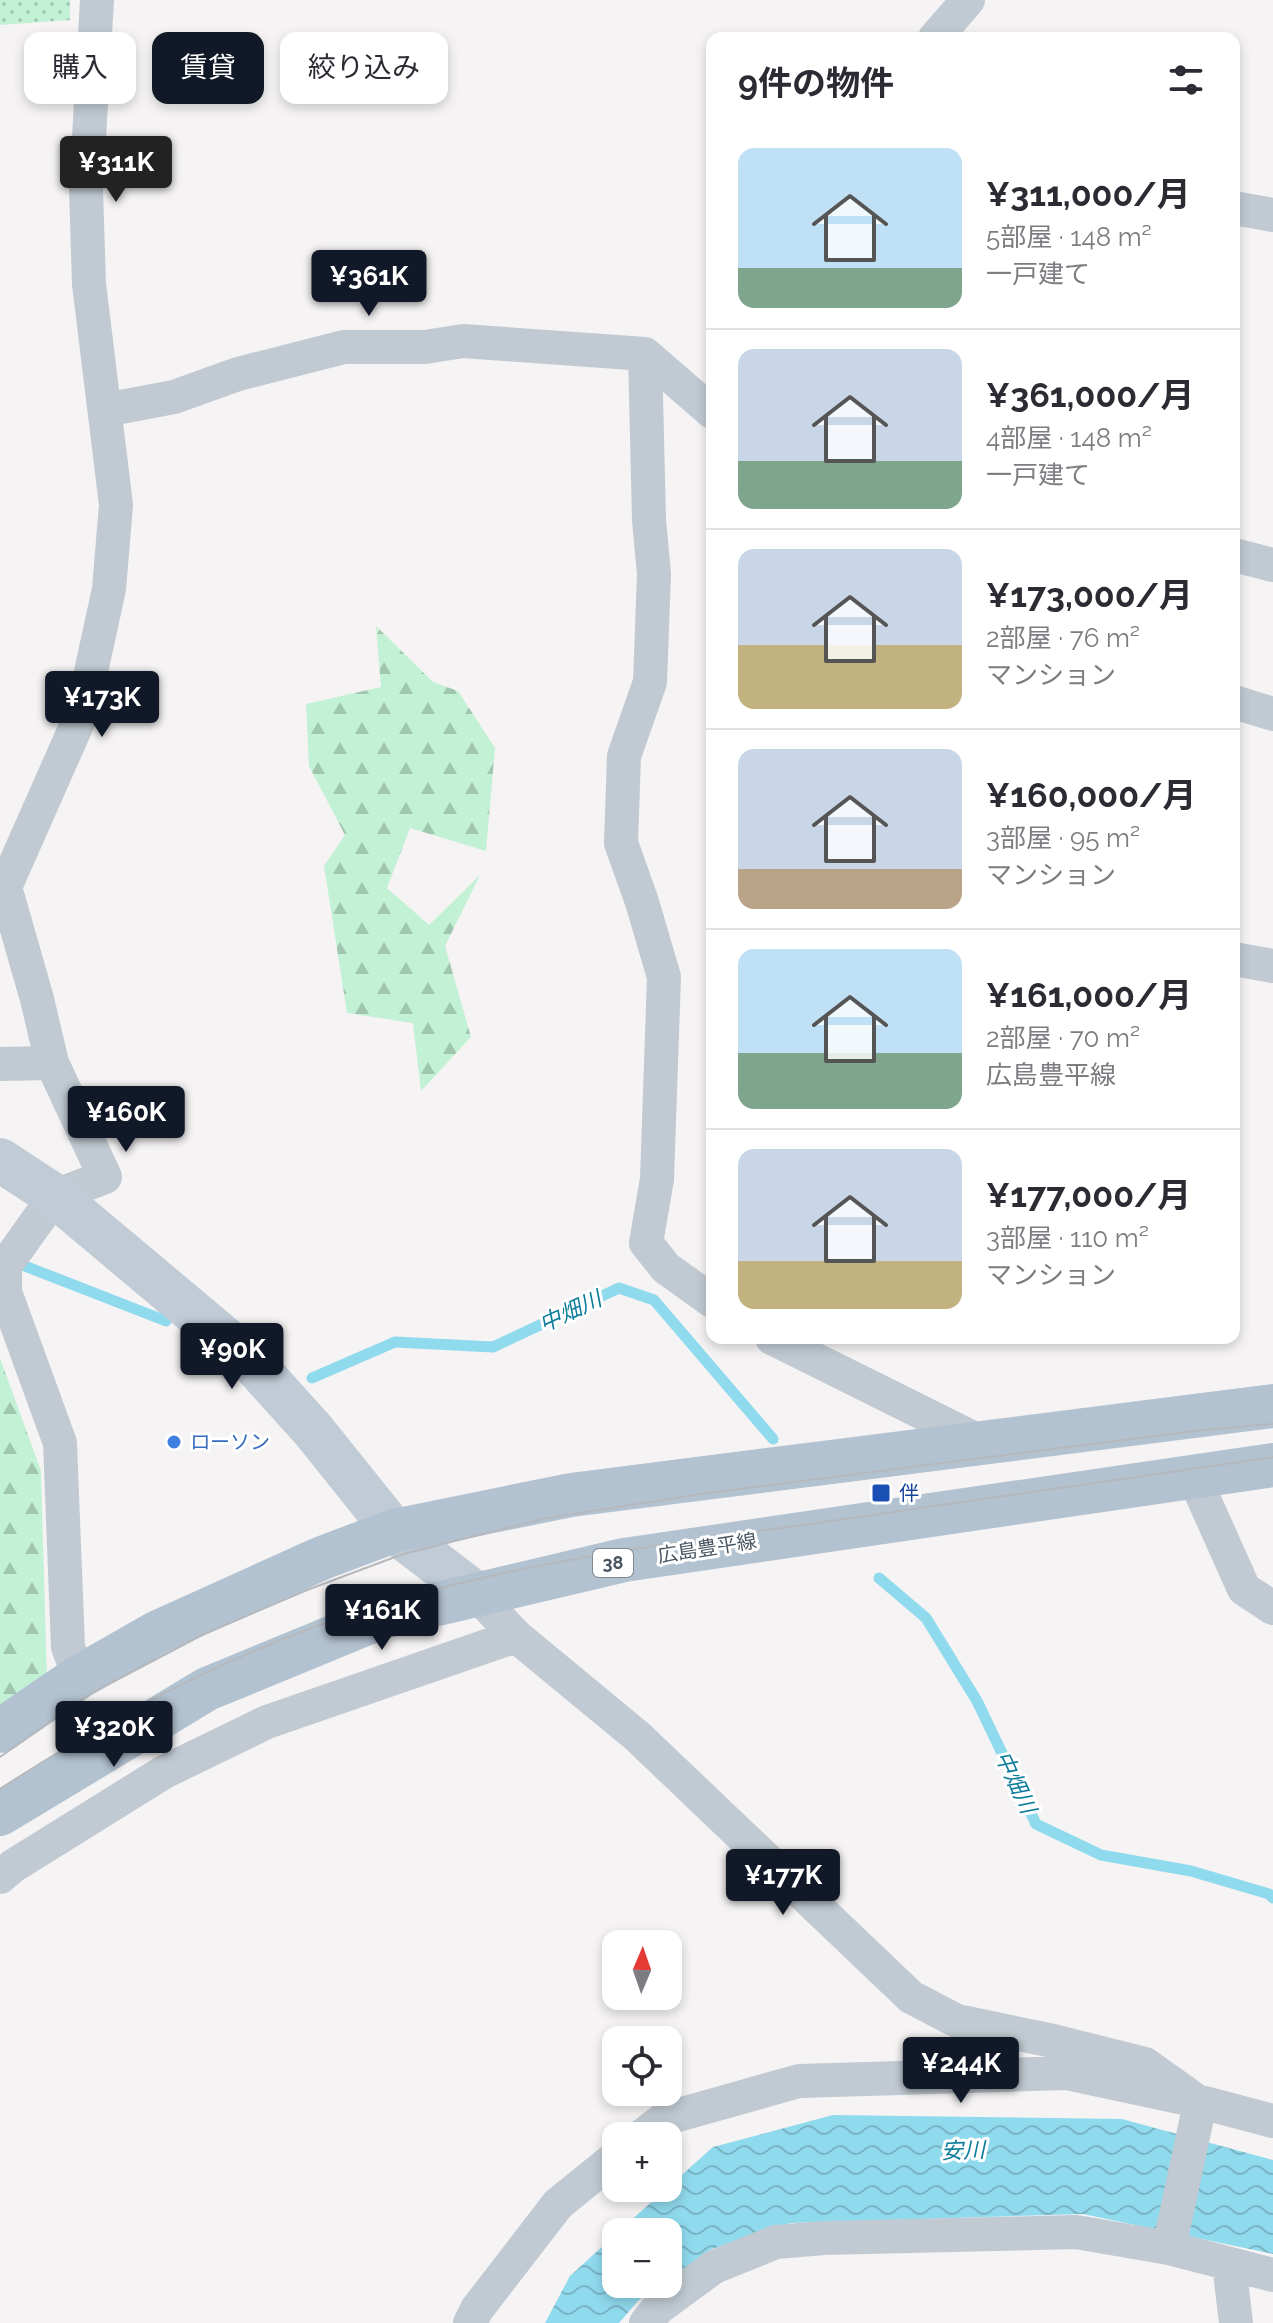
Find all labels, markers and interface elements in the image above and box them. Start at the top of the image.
chip: 購入 [24,32,136,104]
chip: 賃貸 [152,32,264,104]
chip: 絞り込み [280,32,448,104]
icon: filters [1164,58,1208,102]
text: 9件の物件 [738,63,894,103]
pin: ¥311K [60,136,172,204]
text: ¥311K [78,147,154,177]
text: ¥311,000/月 [986,174,1191,214]
icon: home [802,180,898,276]
text: 5部屋 · 148 m² [986,222,1152,252]
pin: ¥361K [313,250,425,318]
text: 一戸建て [986,259,1090,289]
text: ¥361K [329,261,409,291]
text: ¥361,000/月 [986,375,1195,415]
icon: home [802,381,898,477]
text: 4部屋 · 148 m² [986,423,1152,453]
text: 一戸建て [986,460,1090,490]
text: ¥173,000/月 [986,575,1193,615]
icon: home [802,581,898,677]
text: 2部屋 · 76 m² [986,623,1140,653]
text: マンション [986,660,1116,690]
pin: ¥173K [46,671,158,739]
text: ¥173K [63,682,141,712]
text: ¥160,000/月 [986,775,1196,815]
icon: home [802,781,898,877]
text: 3部屋 · 95 m² [986,823,1140,853]
text: マンション [986,860,1116,890]
text: ¥161,000/月 [986,975,1192,1015]
icon: home [802,981,898,1077]
text: 2部屋 · 70 m² [986,1023,1140,1053]
text: 広島豊平線 [986,1060,1116,1090]
pin: ¥160K [70,1086,182,1154]
text: ¥160K [86,1097,166,1127]
text: ¥177,000/月 [986,1175,1191,1215]
icon: home [802,1181,898,1277]
text: 3部屋 · 110 m² [986,1223,1149,1253]
text: マンション [986,1260,1116,1290]
water label: 中畑川 [535,1284,607,1337]
pin: ¥90K [185,1323,279,1391]
text: ¥90K [198,1334,266,1364]
place label: ローソン [190,1430,270,1454]
marker: ローソン [165,1433,183,1451]
place label: 伴 [899,1481,919,1505]
marker: 伴 [870,1482,892,1504]
street label: 広島豊平線 [656,1528,758,1568]
road number: 38 [593,1549,633,1577]
pin: ¥161K [326,1584,438,1652]
text: ¥161K [343,1595,421,1625]
pin: ¥320K [58,1701,170,1769]
text: ¥320K [73,1712,155,1742]
water label: 中畑川 [990,1747,1043,1819]
pin: ¥177K [727,1849,839,1917]
text: ¥177K [744,1860,822,1890]
north arrow [602,1930,682,2010]
map controls [602,1930,682,2298]
button: locate [602,2026,682,2106]
pin: ¥244K [905,2037,1017,2105]
text: ¥244K [921,2048,1001,2078]
button: + [602,2122,682,2202]
water label: 安川 [941,2136,987,2164]
button: − [602,2218,682,2298]

